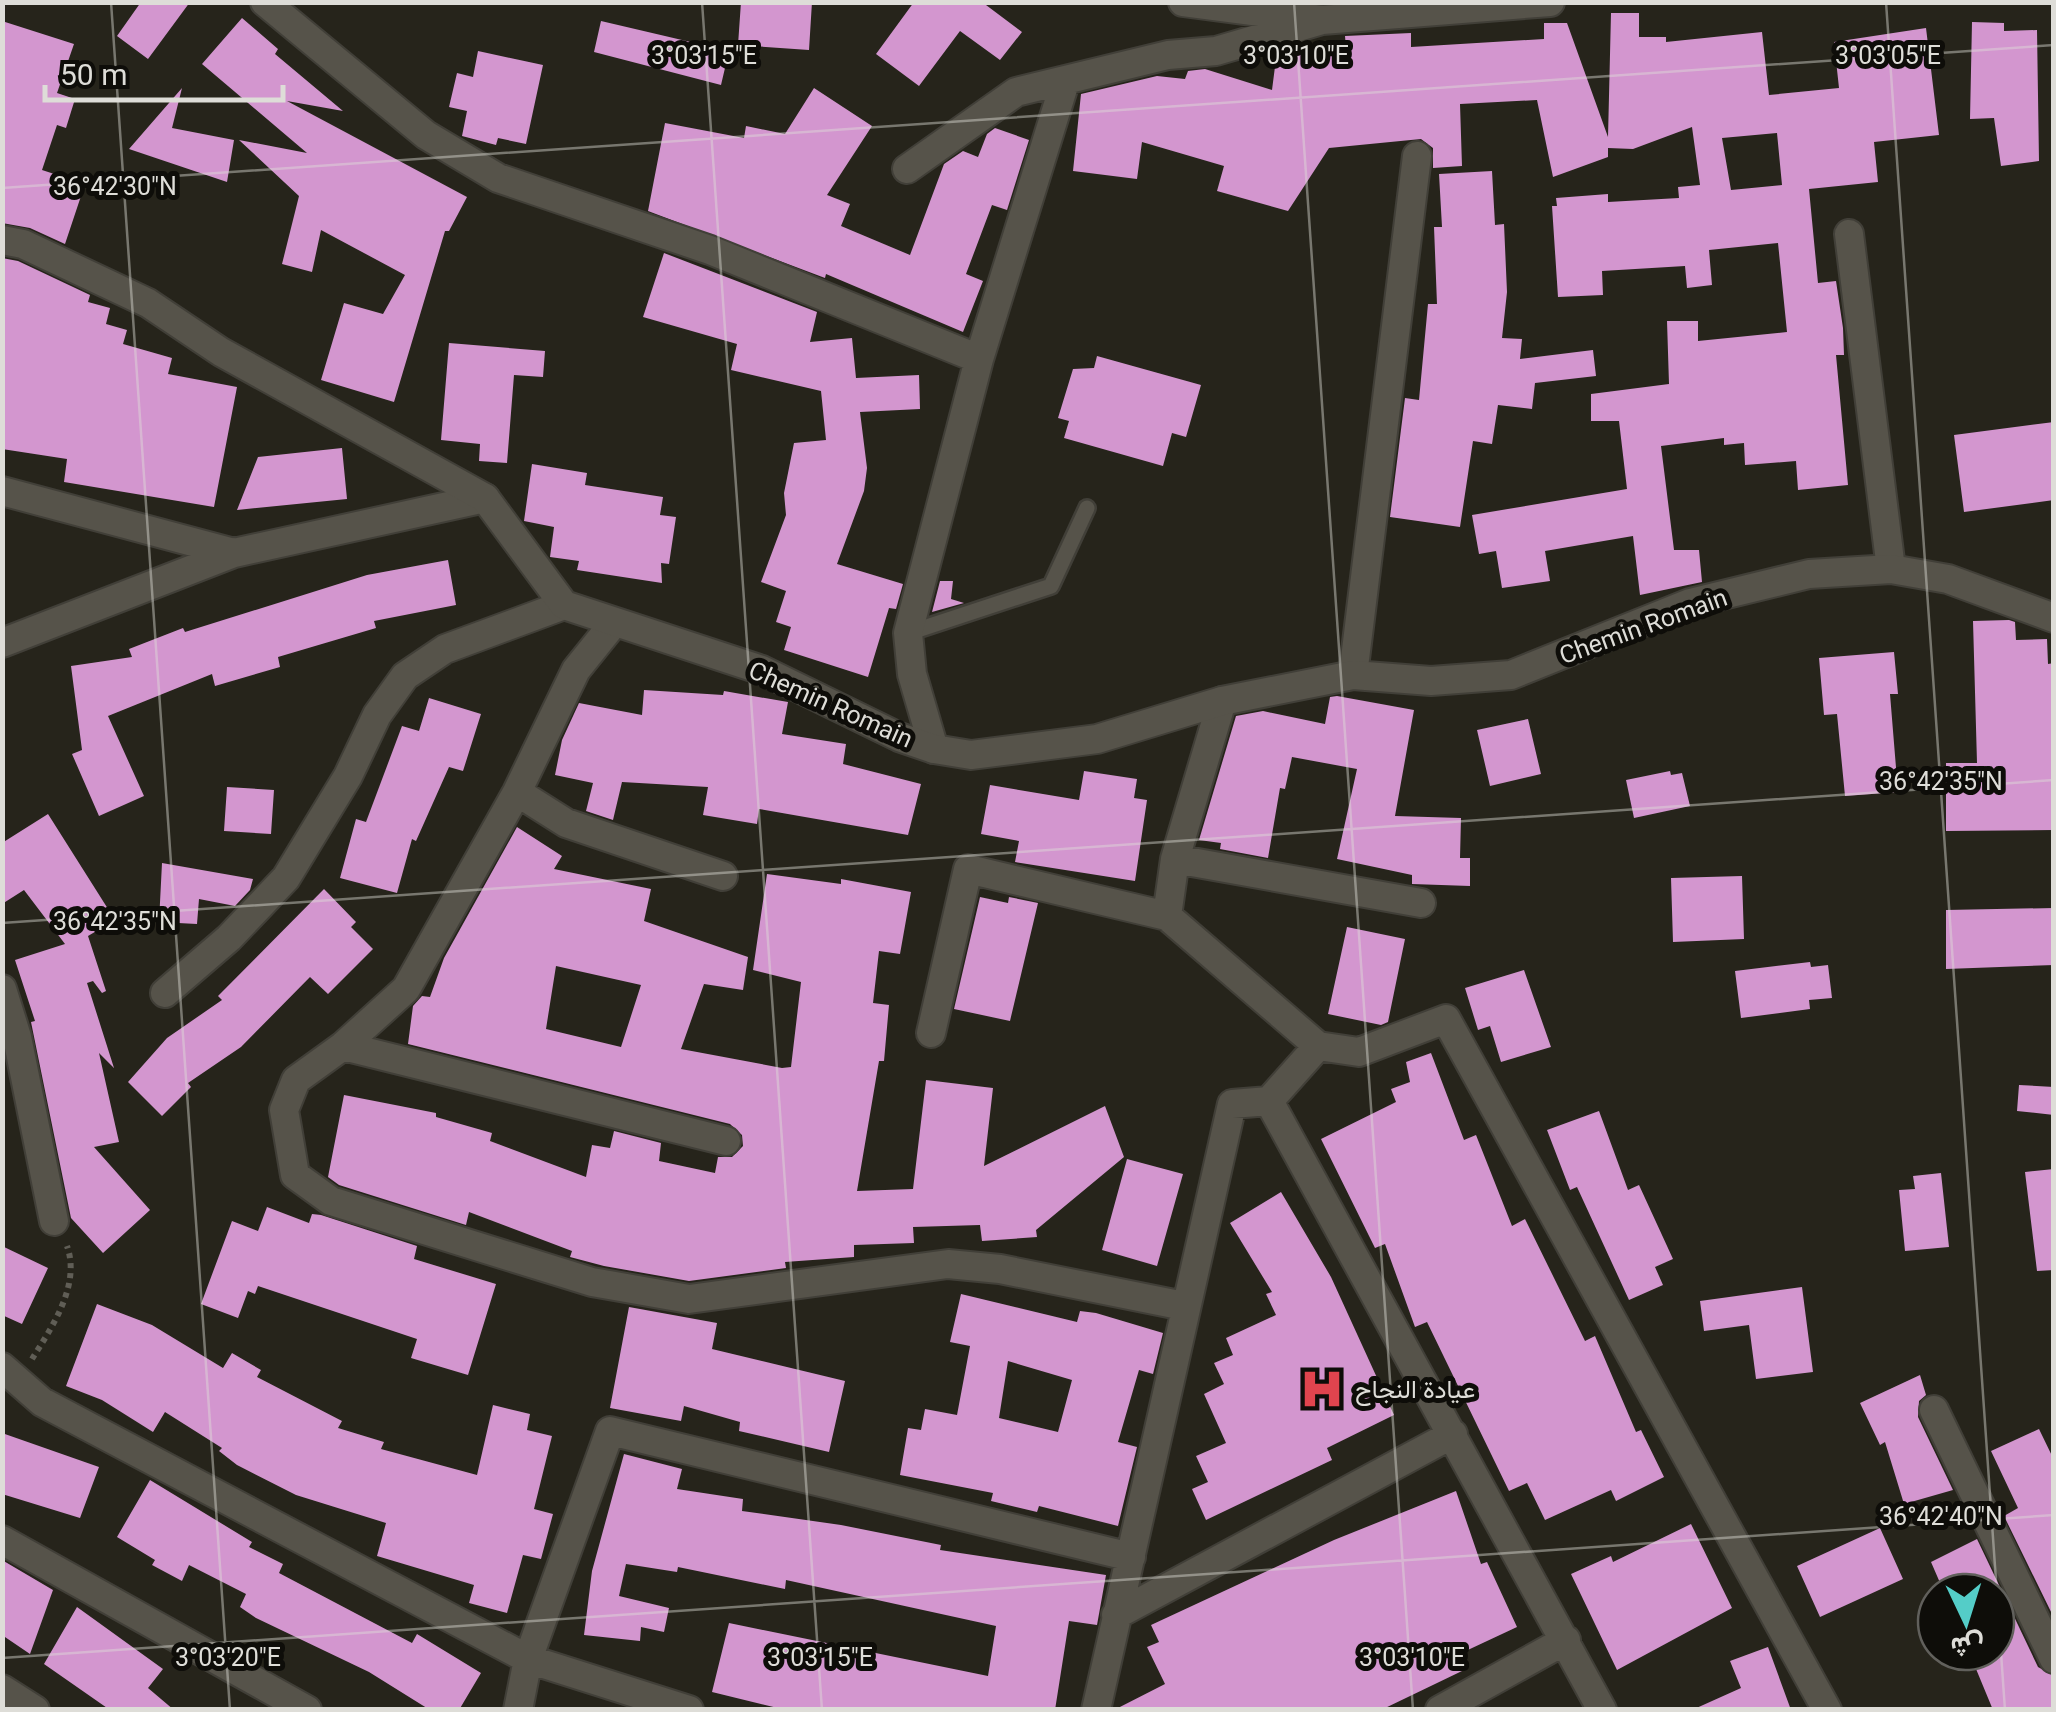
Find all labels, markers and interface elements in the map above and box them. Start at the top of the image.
scale bar [45,40,282,102]
text: 3°03'15"E [651,41,757,70]
text: 3°03'10"E [1243,41,1349,70]
text: 3°03'05"E [1835,41,1941,70]
text: 50 m [60,57,127,92]
text: 36°42'30"N [53,172,177,201]
street label: Chemin Romain [1555,583,1731,670]
street label: Chemin Romain [744,655,917,754]
text: 36°42'35"N [1879,767,2003,796]
text: 36°42'35"N [53,907,177,936]
hospital icon: عيادة النجاح [1298,1365,1346,1413]
place label: عيادة النجاح [1355,1375,1475,1406]
text: 36°42'40"N [1879,1502,2003,1531]
north arrow [1916,1572,2016,1672]
text: ش [1950,1629,1986,1664]
text: 3°03'20"E [175,1643,281,1672]
text: 3°03'15"E [767,1643,873,1672]
text: 3°03'10"E [1359,1643,1465,1672]

